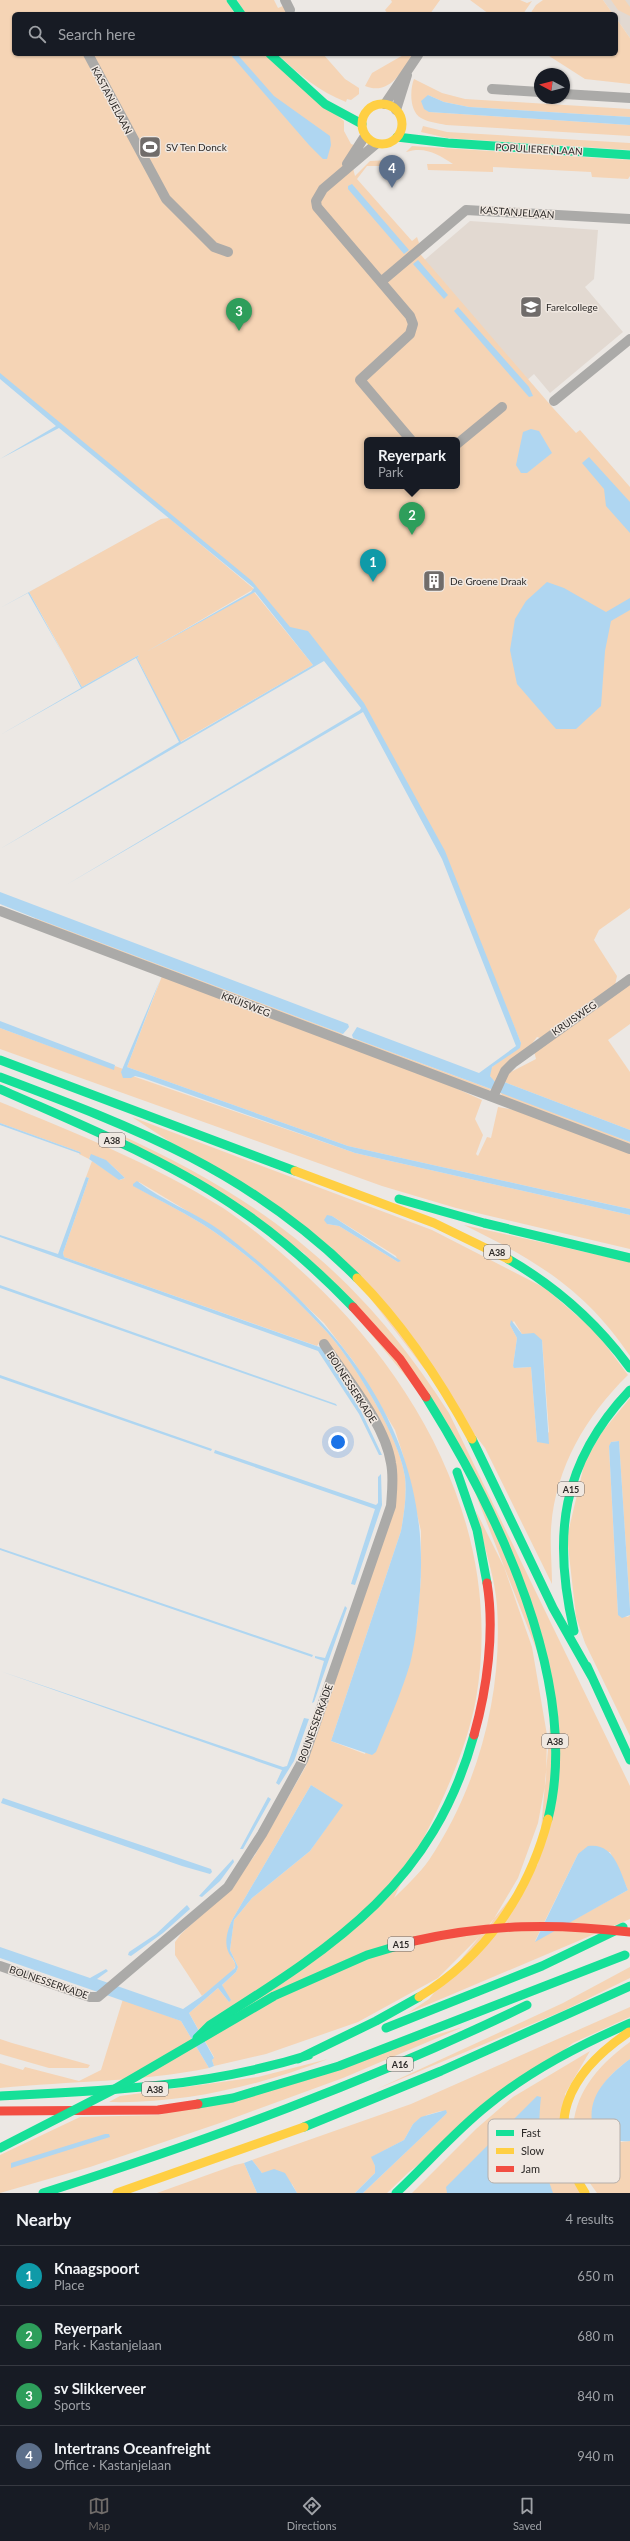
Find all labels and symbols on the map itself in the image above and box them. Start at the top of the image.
street label: KASTANJELAAN [89,64,135,136]
north arrow [534,68,570,104]
sports icon: SV Ten Donck [137,134,163,160]
place label: SV Ten Donck [166,141,228,153]
street label: POPULIERENLAAN [495,141,583,157]
pin: 4 [379,155,405,188]
street label: KASTANJELAAN [479,203,555,221]
school or university icon: Farelcollege [518,294,544,320]
pin: 3 [226,298,252,331]
place label: Farelcollege [546,301,598,313]
pin: 2 [399,502,425,535]
pin: 1 [360,549,386,582]
building icon: De Groene Draak [421,568,447,594]
place label: De Groene Draak [450,575,527,587]
street label: KRUISWEG [220,989,272,1019]
street label: KRUISWEG [549,998,599,1038]
road number: A38 [99,1133,125,1147]
road number: A38 [484,1245,510,1259]
street label: BOLNESSERKADE [324,1349,380,1425]
your location [328,1432,348,1452]
road number: A15 [558,1482,584,1496]
street label: BOLNESSERKADE [295,1682,335,1764]
road number: A38 [542,1734,568,1748]
road number: A15 [388,1937,414,1951]
street label: BOLNESSERKADE [8,1963,90,2001]
road number: A16 [387,2057,413,2071]
road number: A38 [142,2082,168,2096]
legend [488,2119,620,2183]
text: Fast [521,2126,541,2139]
text: Slow [521,2144,545,2157]
text: Jam [521,2162,540,2175]

